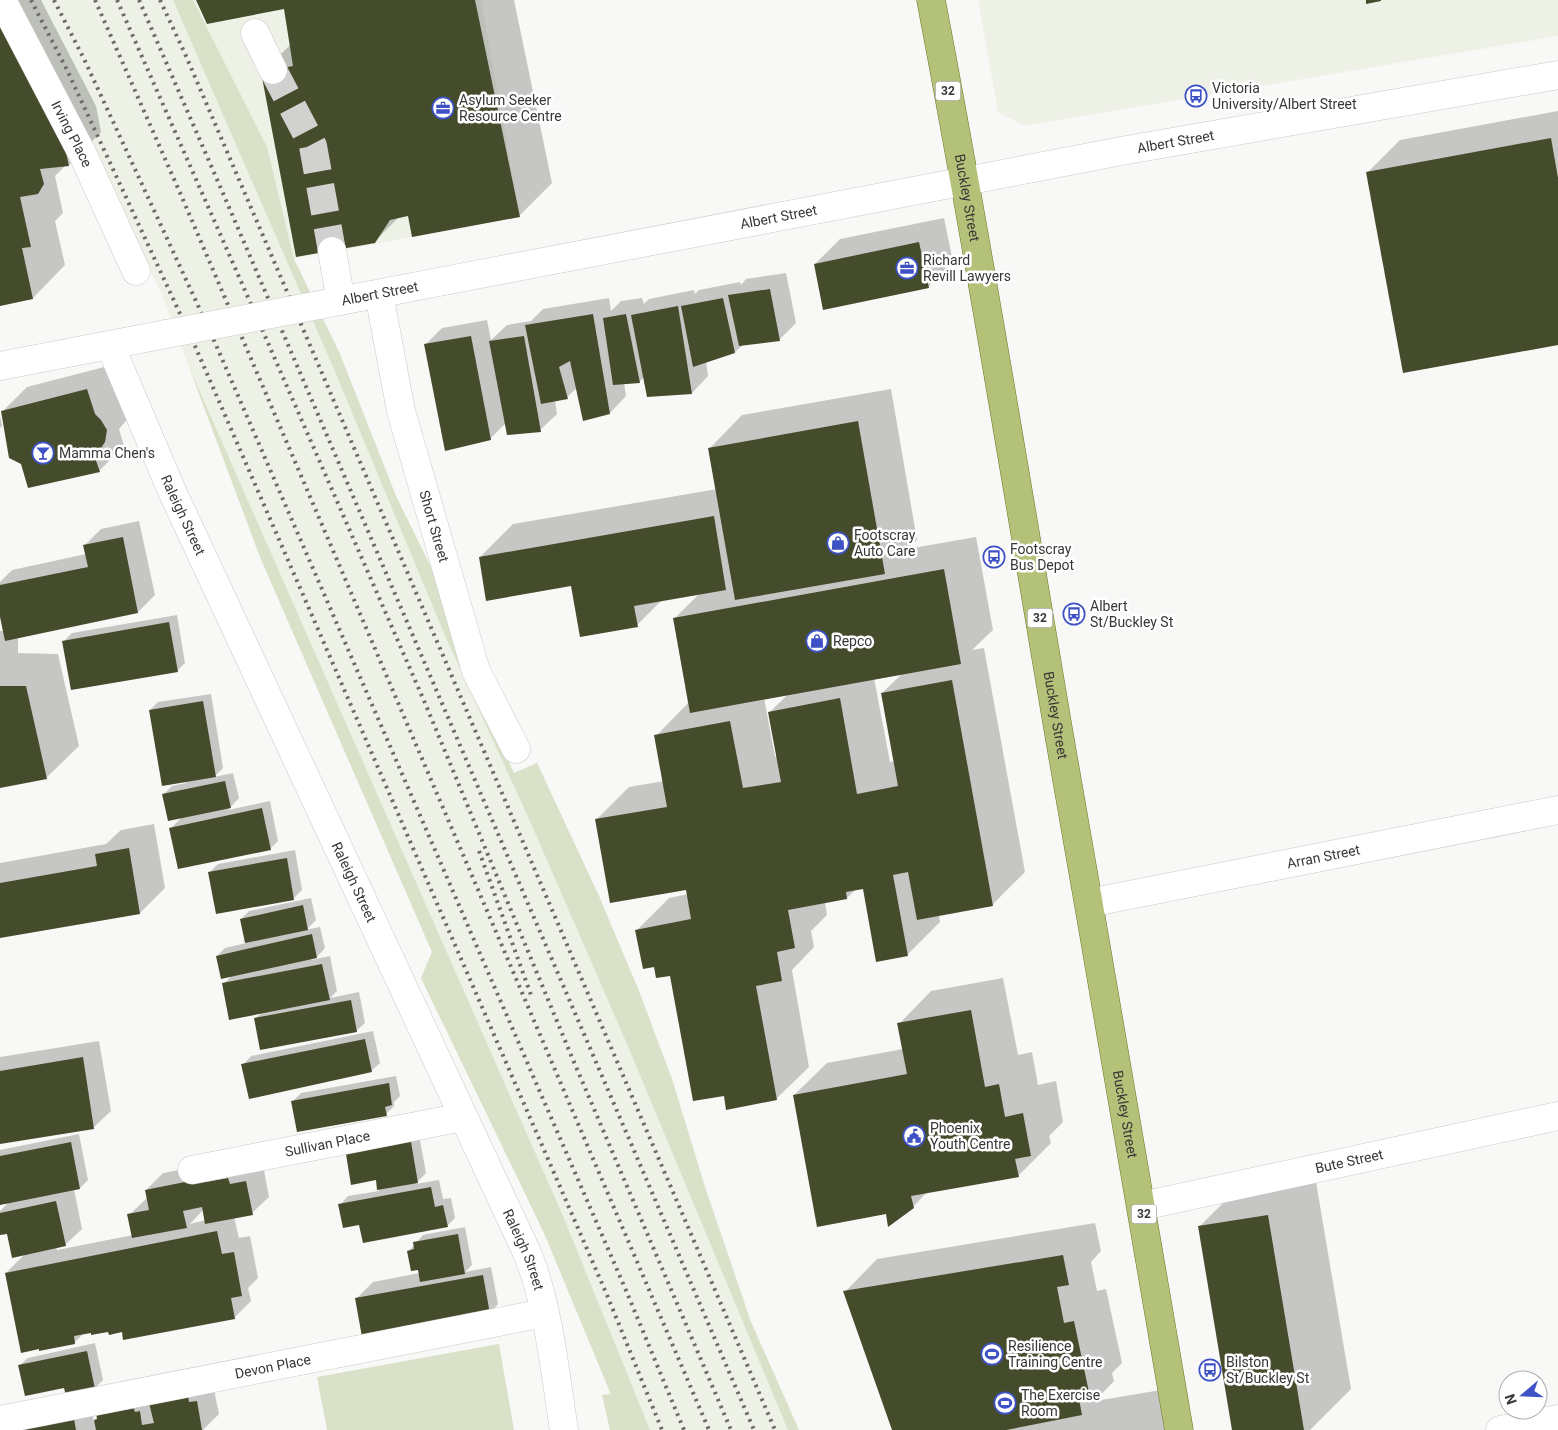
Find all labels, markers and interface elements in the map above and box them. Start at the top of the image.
place label: Victoria University/Albert Street [1212,80,1357,112]
road number: 32 [936,82,960,100]
bus stop icon: Victoria University/Albert Street [1184,84,1208,108]
place label: Asylum Seeker Resource Centre [459,92,562,124]
office icon: Asylum Seeker Resource Centre [431,96,455,120]
street label: Irving Place [48,98,95,170]
street label: Albert Street [1136,127,1216,156]
street label: Buckley Street [952,153,983,243]
street label: Albert Street [739,202,819,232]
place label: Richard Revill Lawyers [923,252,1011,284]
office icon: Richard Revill Lawyers [895,256,919,280]
street label: Albert Street [340,278,420,309]
bar icon: Mamma Chen's [31,441,55,465]
place label: Mamma Chen's [59,445,155,461]
street label: Raleigh Street [158,472,209,558]
street label: Short Street [416,488,452,564]
place label: Footscray Auto Care [854,527,916,559]
shop icon: Footscray Auto Care [826,531,850,555]
place label: Footscray Bus Depot [1010,541,1075,573]
bus stop icon: Footscray Bus Depot [982,545,1006,569]
place label: Albert St/Buckley St [1090,598,1174,630]
bus stop icon: Albert St/Buckley St [1062,602,1086,626]
road number: 32 [1028,608,1052,628]
shop icon: Repco [805,629,829,653]
place label: Repco [833,633,872,649]
street label: Buckley Street [1040,670,1071,761]
street label: Raleigh Street [329,839,380,925]
street label: Arran Street [1285,841,1362,872]
street label: Buckley Street [1110,1069,1141,1160]
place label: Phoenix Youth Centre [930,1120,1010,1152]
public building icon: Phoenix Youth Centre [902,1124,926,1148]
street label: Sullivan Place [283,1127,371,1160]
street label: Bute Street [1314,1146,1385,1176]
road number: 32 [1132,1204,1156,1224]
street label: Raleigh Street [500,1206,547,1292]
place label: Resilience Training Centre [1008,1338,1102,1370]
sports icon: Resilience Training Centre [980,1342,1004,1366]
street label: Devon Place [233,1351,312,1382]
place label: Bilston St/Buckley St [1226,1354,1310,1386]
bus stop icon: Bilston St/Buckley St [1198,1358,1222,1382]
north arrow [1498,1370,1548,1420]
place label: The Exercise Room [1021,1387,1100,1419]
sports icon: The Exercise Room [993,1391,1017,1415]
text: N [1502,1392,1520,1407]

